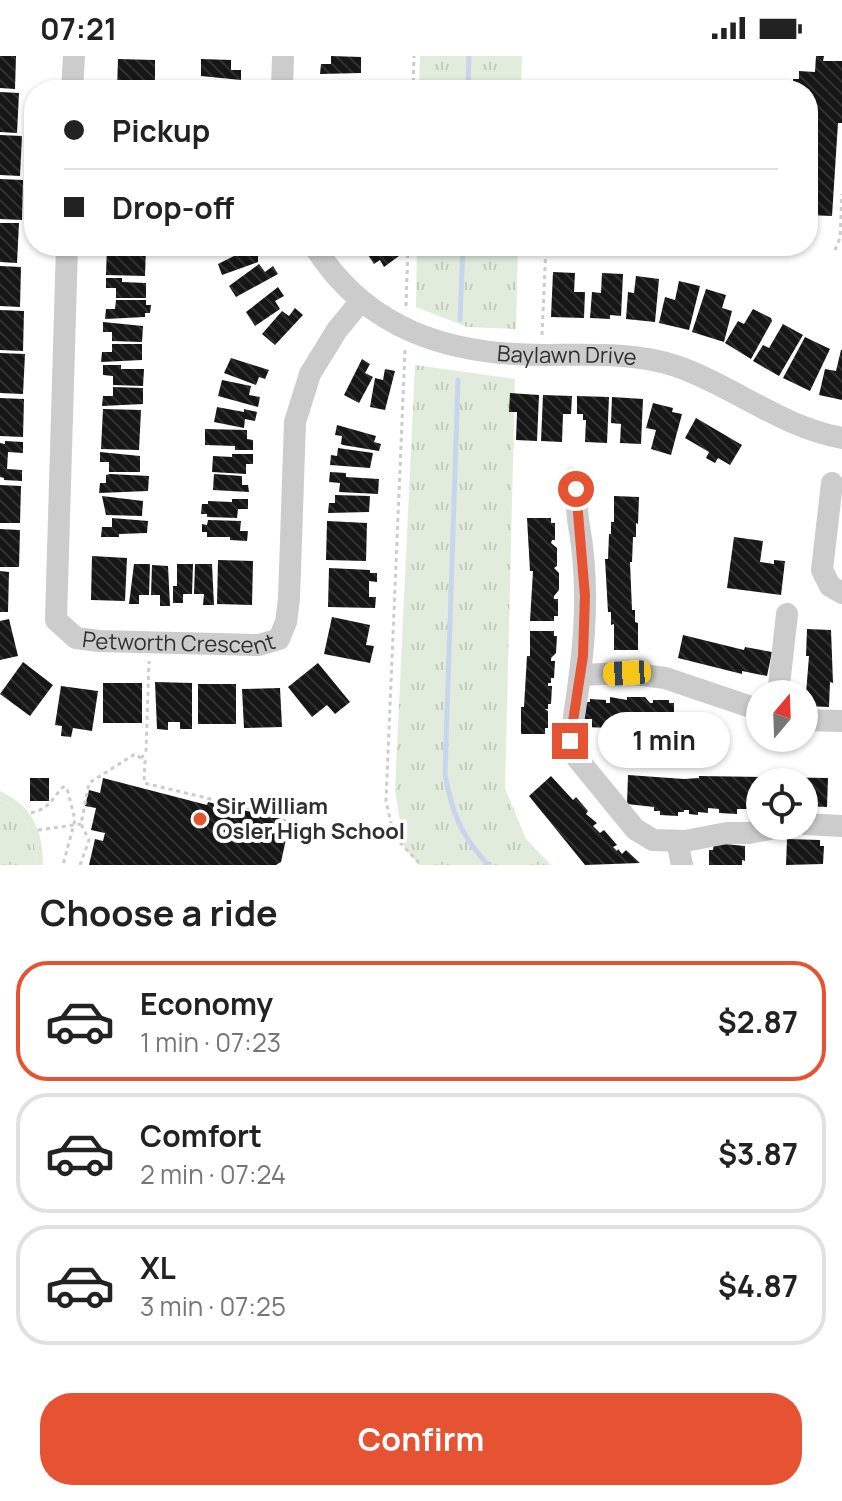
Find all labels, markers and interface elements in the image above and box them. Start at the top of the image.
text: 07:21 [40,8,117,49]
text: Pickup [112,110,210,151]
text: Drop-off [112,187,234,228]
street label: Baylawn Drive [496,338,638,372]
route start [558,471,594,507]
street label: Petworth Crescent [81,624,279,661]
car [602,660,652,686]
north arrow [746,680,818,752]
map controls [746,680,818,840]
callout: 1 min [598,713,730,769]
text: 1 min [632,722,696,758]
route end [552,723,588,759]
button: locate [746,768,818,840]
place label: Sir William Osler High School [216,791,405,846]
marker: Sir William Osler High School [191,810,209,828]
text: Choose a ride [40,888,278,937]
text: Economy [140,983,273,1024]
icon: car [44,985,116,1057]
text: $2.87 [718,1001,798,1042]
text: 1 min · 07:23 [140,1024,281,1060]
text: Comfort [140,1115,262,1156]
icon: car [44,1117,116,1189]
text: $3.87 [718,1133,798,1174]
text: 2 min · 07:24 [140,1156,286,1192]
text: XL [140,1247,176,1288]
icon: car [44,1249,116,1321]
text: $4.87 [718,1265,798,1306]
text: 3 min · 07:25 [140,1288,286,1324]
button: Confirm [40,1393,802,1485]

